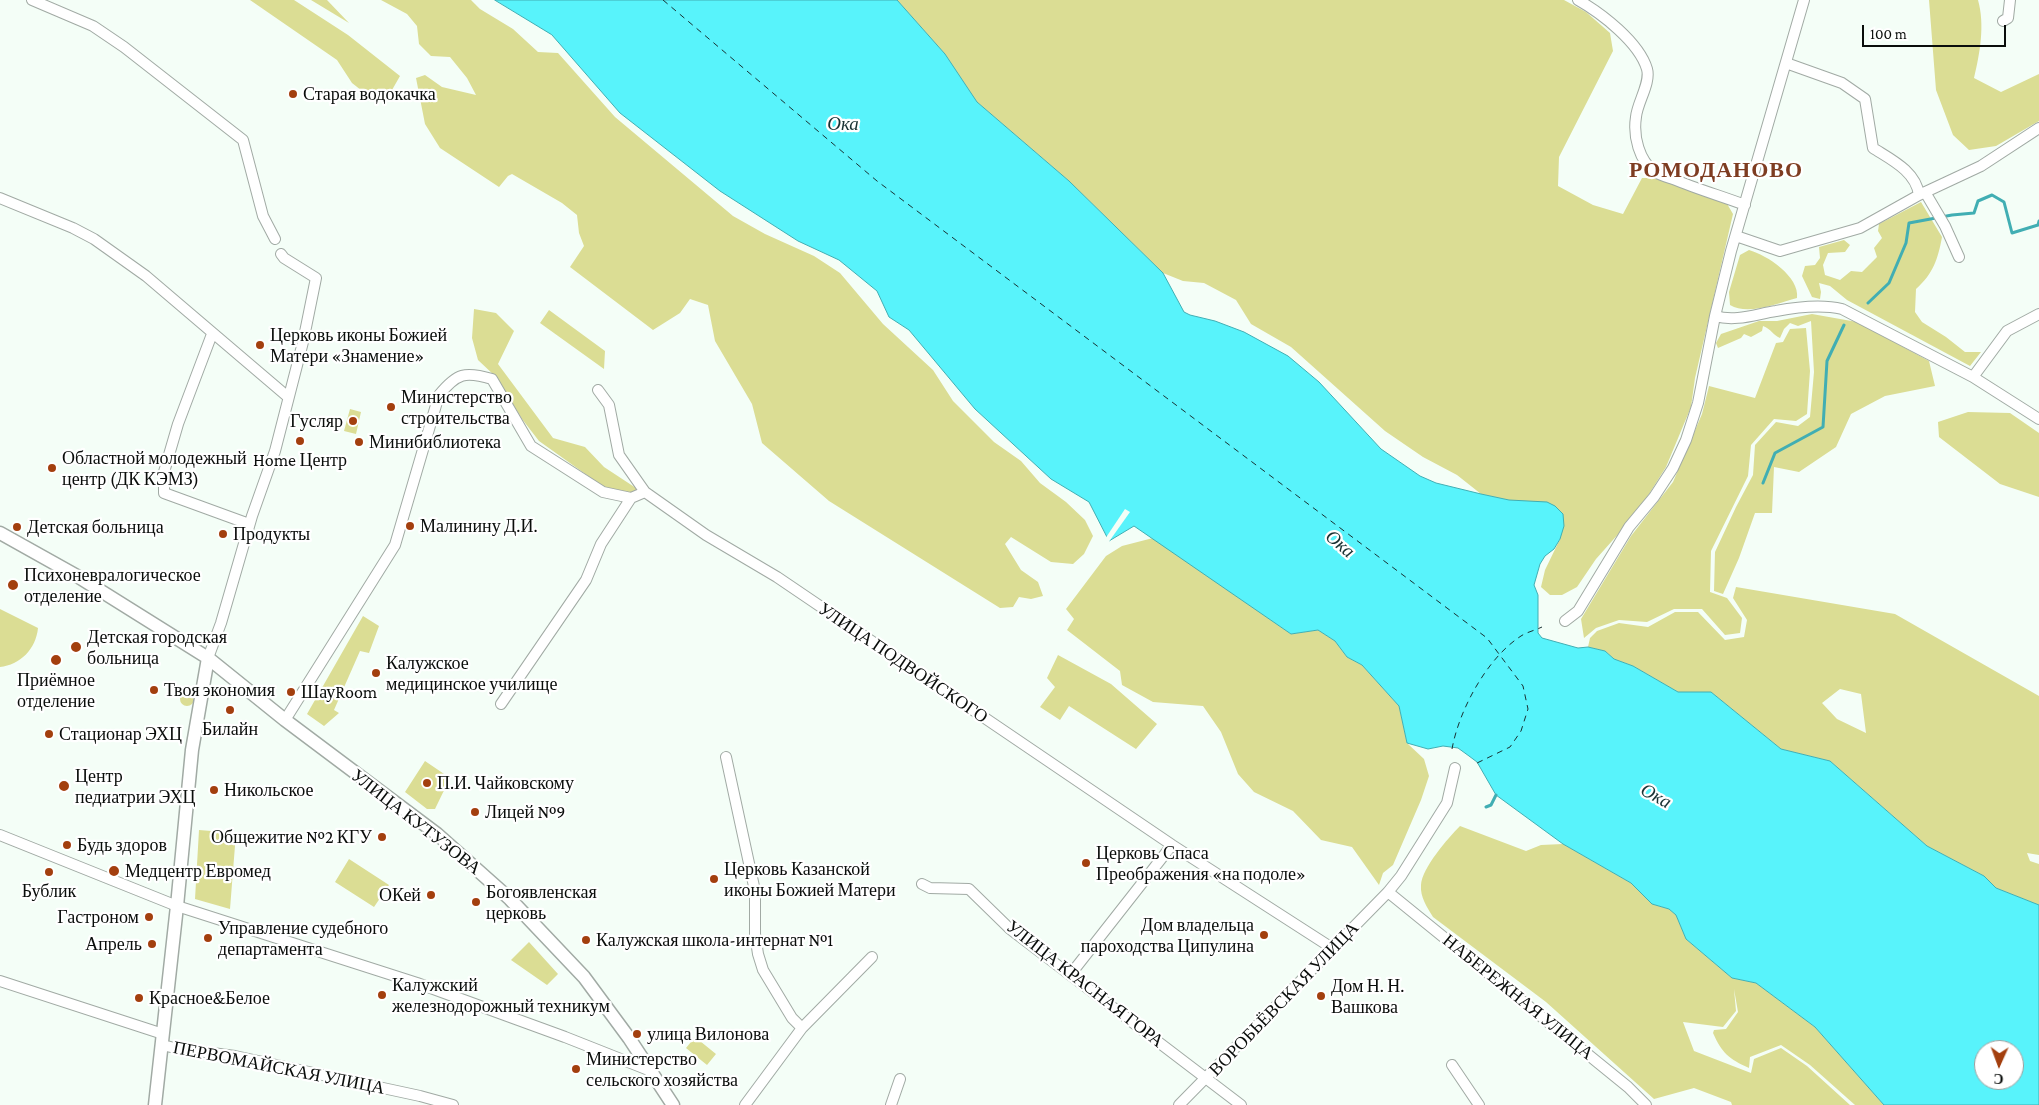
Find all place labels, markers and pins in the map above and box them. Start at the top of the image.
place label: Старая водокачка [303,83,436,105]
marker: Старая водокачка [287,88,299,100]
place label: Церковь иконы Божией Матери «Знамение» [270,324,447,366]
marker: Церковь иконы Божией Матери «Знамение» [254,339,266,351]
place label: Министерство строительства [401,386,512,428]
marker: Министерство строительства [385,401,397,413]
place label: Гусляр [290,410,343,432]
marker: Гусляр [347,415,359,427]
place label: Минибиблиотека [369,431,501,453]
marker: Home Центр [294,435,306,447]
marker: Минибиблиотека [353,436,365,448]
place label: Областной молодежный центр (ДК КЭМЗ) [62,447,247,489]
place label: Home Центр [253,449,347,471]
marker: Областной молодежный центр (ДК КЭМЗ) [46,462,58,474]
place label: Малинину Д.И. [420,515,538,537]
place label: Детская больница [27,516,164,538]
marker: Малинину Д.И. [404,520,416,532]
marker: Детская больница [11,521,23,533]
place label: Продукты [233,523,310,545]
marker: Продукты [217,528,229,540]
place label: Психоневралогическое отделение [24,564,201,606]
marker: Психоневралогическое отделение [6,578,20,592]
place label: Детская городская больница [87,626,227,669]
marker: Детская городская больница [69,640,83,654]
place label: Калужское медицинское училище [386,652,557,694]
marker: Приёмное отделение [49,653,63,667]
marker: Калужское медицинское училище [370,667,382,679]
place label: Приёмное отделение [17,669,95,712]
place label: Твоя экономия [164,679,275,701]
place label: ШауRoom [301,681,377,703]
marker: Твоя экономия [148,684,160,696]
marker: ШауRoom [285,686,297,698]
marker: Билайн [224,704,236,716]
place label: Билайн [202,718,258,740]
place label: Стационар ЭХЦ [59,723,182,745]
marker: Стационар ЭХЦ [43,728,55,740]
place label: Центр педиатрии ЭХЦ [75,765,195,808]
place label: П.И. Чайковскому [437,772,574,794]
marker: П.И. Чайковскому [421,777,433,789]
marker: Центр педиатрии ЭХЦ [57,779,71,793]
place label: Никольское [224,779,313,801]
marker: Никольское [208,784,220,796]
place label: Лицей №9 [485,801,565,823]
marker: Лицей №9 [469,806,481,818]
place label: Общежитие №2 КГУ [211,826,372,848]
marker: Общежитие №2 КГУ [376,831,388,843]
place label: Будь здоров [77,834,167,856]
marker: Будь здоров [61,839,73,851]
place label: Церковь Спаса Преображения «на подоле» [1096,842,1306,884]
marker: Церковь Спаса Преображения «на подоле» [1080,857,1092,869]
place label: Церковь Казанской иконы Божией Матери [724,858,896,901]
place label: Медцентр Евромед [125,860,271,882]
marker: Медцентр Евромед [107,864,121,878]
marker: Бублик [43,866,55,878]
marker: Церковь Казанской иконы Божией Матери [708,873,720,885]
place label: Бублик [22,880,76,902]
place label: Богоявленская церковь [486,881,597,924]
place label: ОКей [379,884,421,906]
marker: ОКей [425,889,437,901]
marker: Богоявленская церковь [470,896,482,908]
place label: Гастроном [57,906,139,928]
marker: Гастроном [143,911,155,923]
place label: Дом владельца пароходства Ципулина [1081,914,1254,956]
place label: Управление судебного департамента [218,917,388,960]
place label: Калужская школа-интернат №1 [596,929,833,951]
marker: Дом владельца пароходства Ципулина [1258,929,1270,941]
marker: Управление судебного департамента [202,932,214,944]
place label: Апрель [85,933,142,955]
marker: Калужская школа-интернат №1 [580,934,592,946]
marker: Апрель [146,938,158,950]
place label: Калужский железнодорожный техникум [392,974,610,1016]
place label: Дом Н. Н. Вашкова [1331,975,1404,1018]
place label: Красное&Белое [149,987,270,1009]
marker: Калужский железнодорожный техникум [376,989,388,1001]
marker: Дом Н. Н. Вашкова [1315,990,1327,1002]
marker: Красное&Белое [133,992,145,1004]
place label: улица Вилонова [647,1023,769,1045]
marker: улица Вилонова [631,1028,643,1040]
place label: Министерство сельского хозяйства [586,1048,738,1090]
marker: Министерство сельского хозяйства [570,1063,582,1075]

